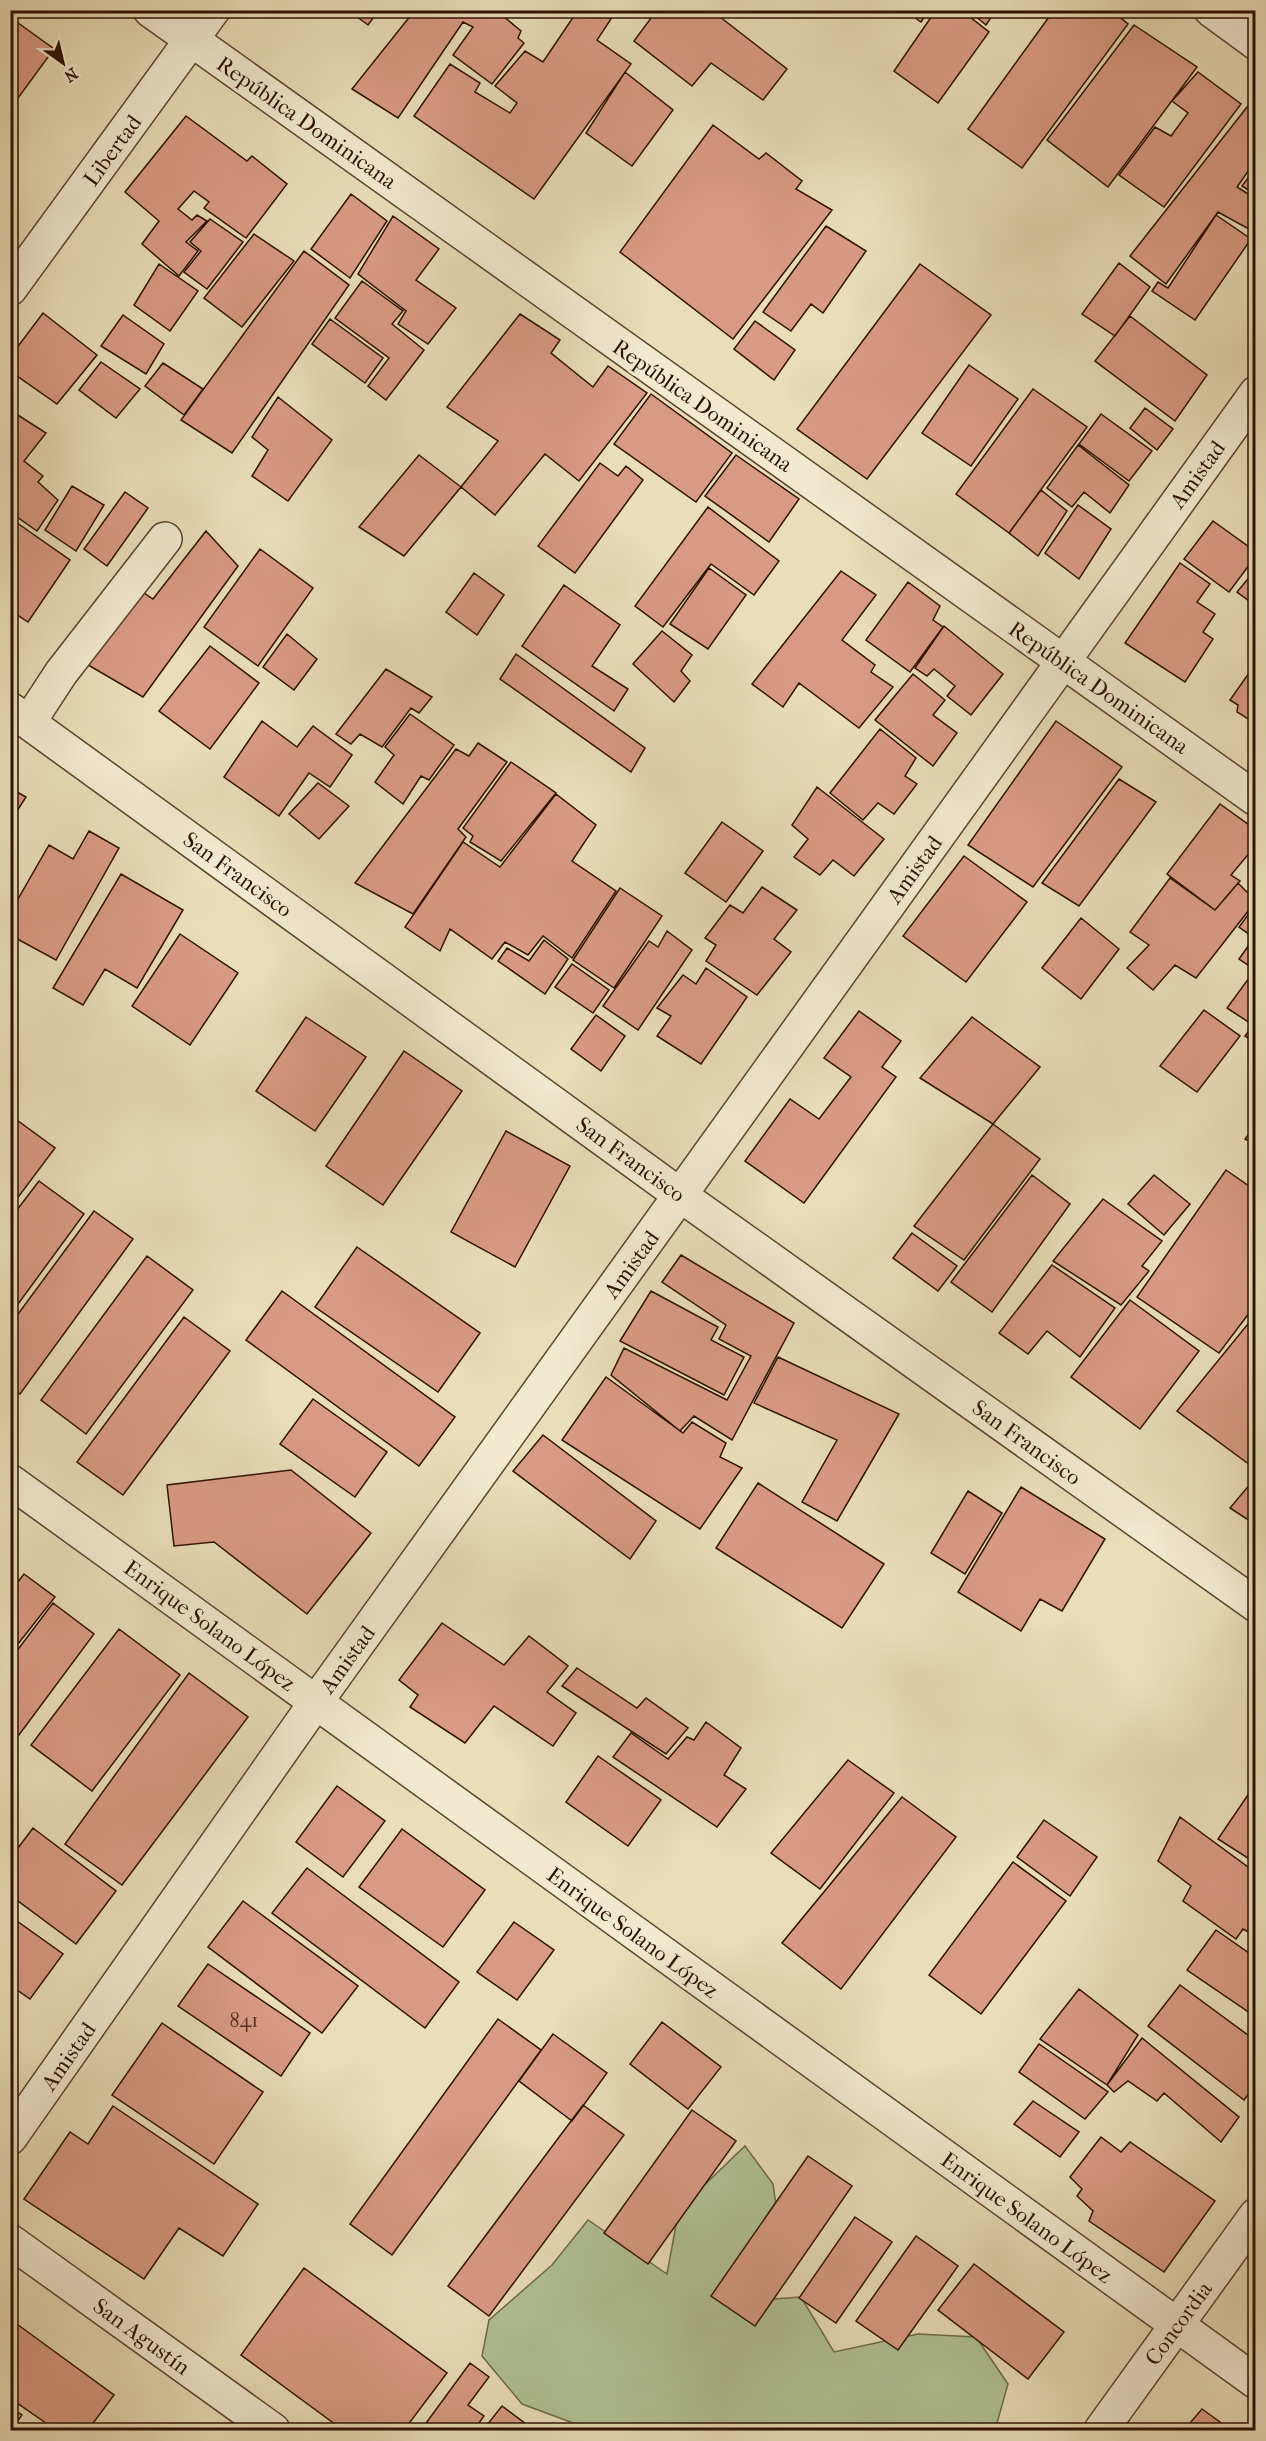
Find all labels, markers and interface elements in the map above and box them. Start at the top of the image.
north arrow [33,33,93,93]
street label: República Dominicana [211,51,402,195]
text: N [60,64,81,87]
street label: Libertad [78,109,148,191]
street label: República Dominicana [607,334,798,478]
street label: Amistad [1164,435,1232,514]
street label: República Dominicana [1003,616,1194,760]
street label: San Francisco [178,827,297,923]
street label: Amistad [881,830,949,909]
street label: San Francisco [571,1112,690,1208]
street label: Amistad [598,1225,666,1304]
street label: San Francisco [967,1395,1086,1491]
street label: Enrique Solano López [119,1555,300,1697]
street label: Amistad [314,1620,382,1699]
street label: Enrique Solano López [542,1862,723,2004]
house number: 841 [230,2009,258,2032]
street label: Amistad [35,2017,102,2096]
street label: Enrique Solano López [936,2147,1117,2289]
street label: Concordia [1140,2276,1218,2370]
street label: San Agustín [88,2293,195,2381]

